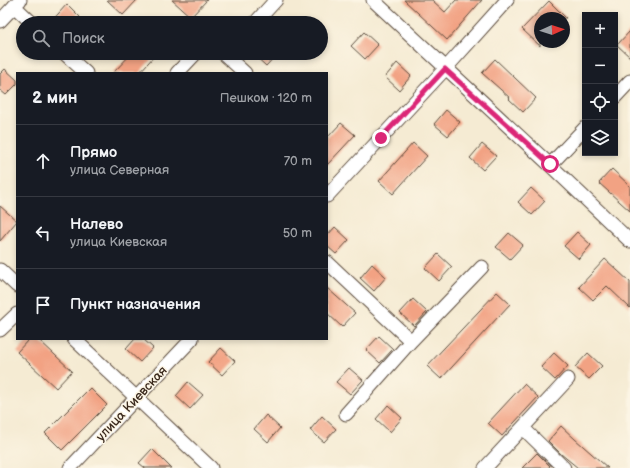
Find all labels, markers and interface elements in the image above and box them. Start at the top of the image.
north arrow [534,12,570,48]
map controls [582,12,618,156]
button: + [582,12,618,48]
search box [16,16,328,60]
icon: search [30,27,52,49]
text: Поиск [62,29,105,48]
button: − [582,48,618,84]
button: locate [582,84,618,120]
text: 2 мин [32,88,78,108]
text: Пешком · 120 m [220,90,312,106]
button: layers [582,120,618,156]
route end [372,129,390,147]
text: Прямо [70,143,117,162]
icon: ahead [32,150,54,172]
text: 70 m [284,153,312,169]
route start [541,155,559,173]
text: улица Северная [70,162,169,178]
text: Налево [70,215,123,234]
icon: left [32,222,54,244]
text: 50 m [283,225,312,241]
text: улица Киевская [70,234,167,250]
icon: arrive [32,294,54,316]
text: Пункт назначения [70,295,201,314]
street label: улица Киевская [93,363,171,445]

